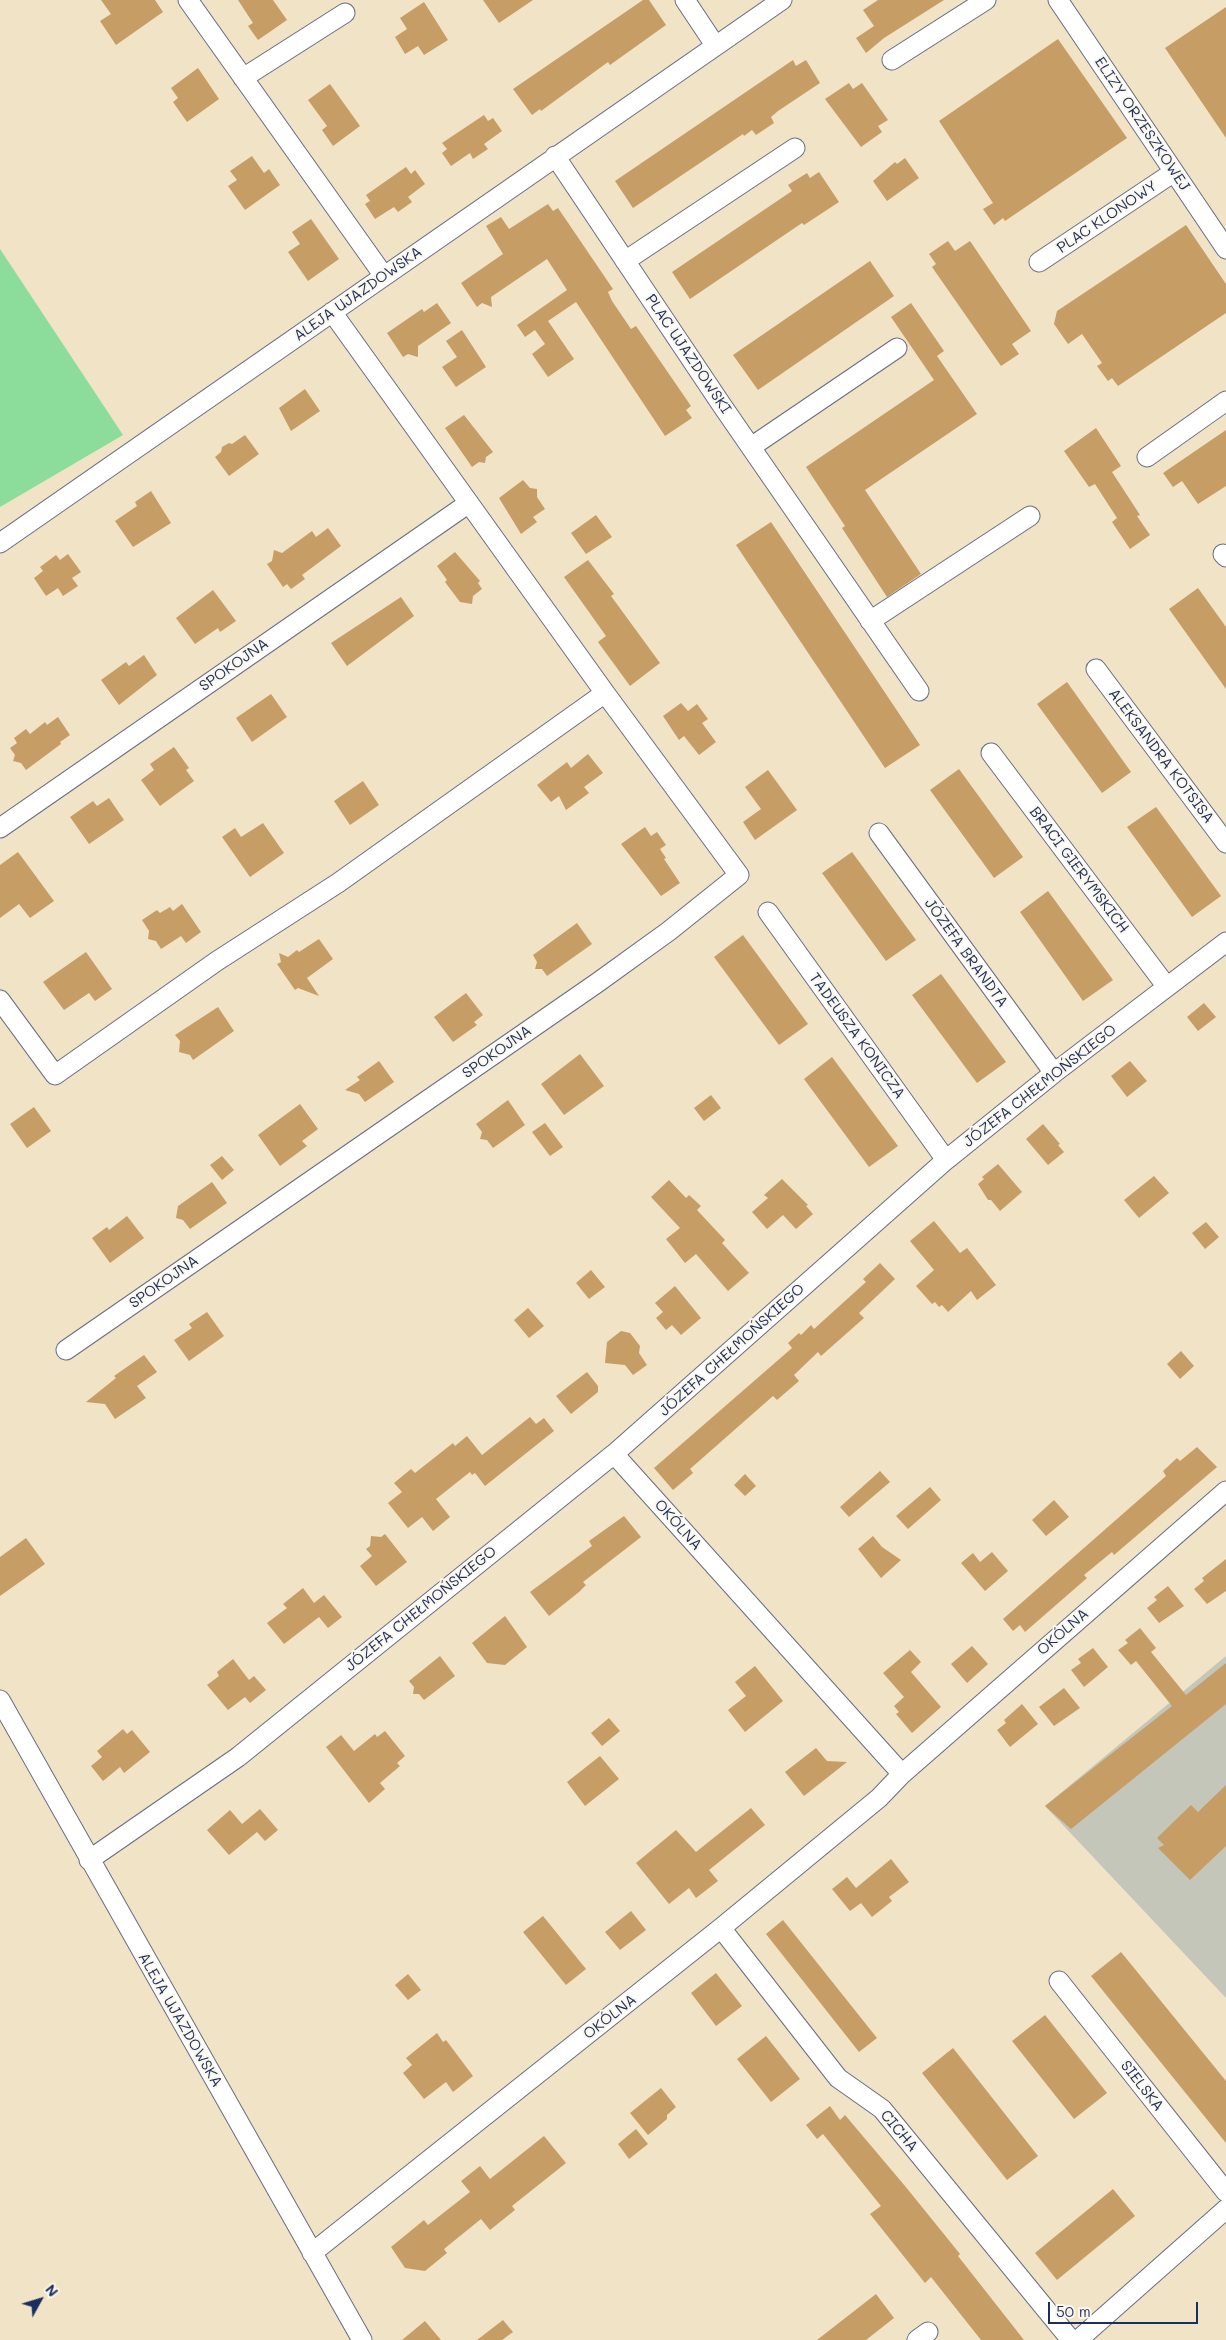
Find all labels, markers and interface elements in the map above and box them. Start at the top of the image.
street label: ELIZY ORZESZKOWEJ [1091,54,1193,194]
street label: PLAC KLONOWY [1054,177,1160,257]
street label: ALEJA UJAZDOWSKA [290,243,426,345]
street label: PLAC UJAZDOWSKI [641,291,735,417]
street label: SPOKOJNA [196,635,272,695]
street label: ALEKSANDRA KOTSISA [1104,685,1218,827]
street label: BRACI GIERYMSKICH [1026,803,1132,937]
street label: JÓZEFA BRANDTA [920,895,1012,1011]
street label: TADEUSZA KONICZA [805,970,909,1102]
street label: JÓZEFA CHEŁMOŃSKIEGO [960,1021,1120,1151]
street label: SPOKOJNA [459,1022,535,1082]
street label: SPOKOJNA [126,1252,202,1312]
street label: JÓZEFA CHEŁMOŃSKIEGO [656,1280,808,1420]
street label: OKÓLNA [651,1496,705,1554]
street label: JÓZEFA CHEŁMOŃSKIEGO [342,1542,500,1676]
street label: OKÓLNA [1034,1605,1092,1659]
street label: ALEJA UJAZDOWSKA [134,1950,226,2090]
street label: OKÓLNA [580,1991,640,2043]
street label: SIELSKA [1117,2057,1167,2115]
street label: CICHA [876,2106,922,2156]
north arrow [15,2275,65,2325]
text: N [41,2280,63,2300]
scale bar [1051,2292,1201,2324]
text: 50 m [1056,2301,1091,2321]

